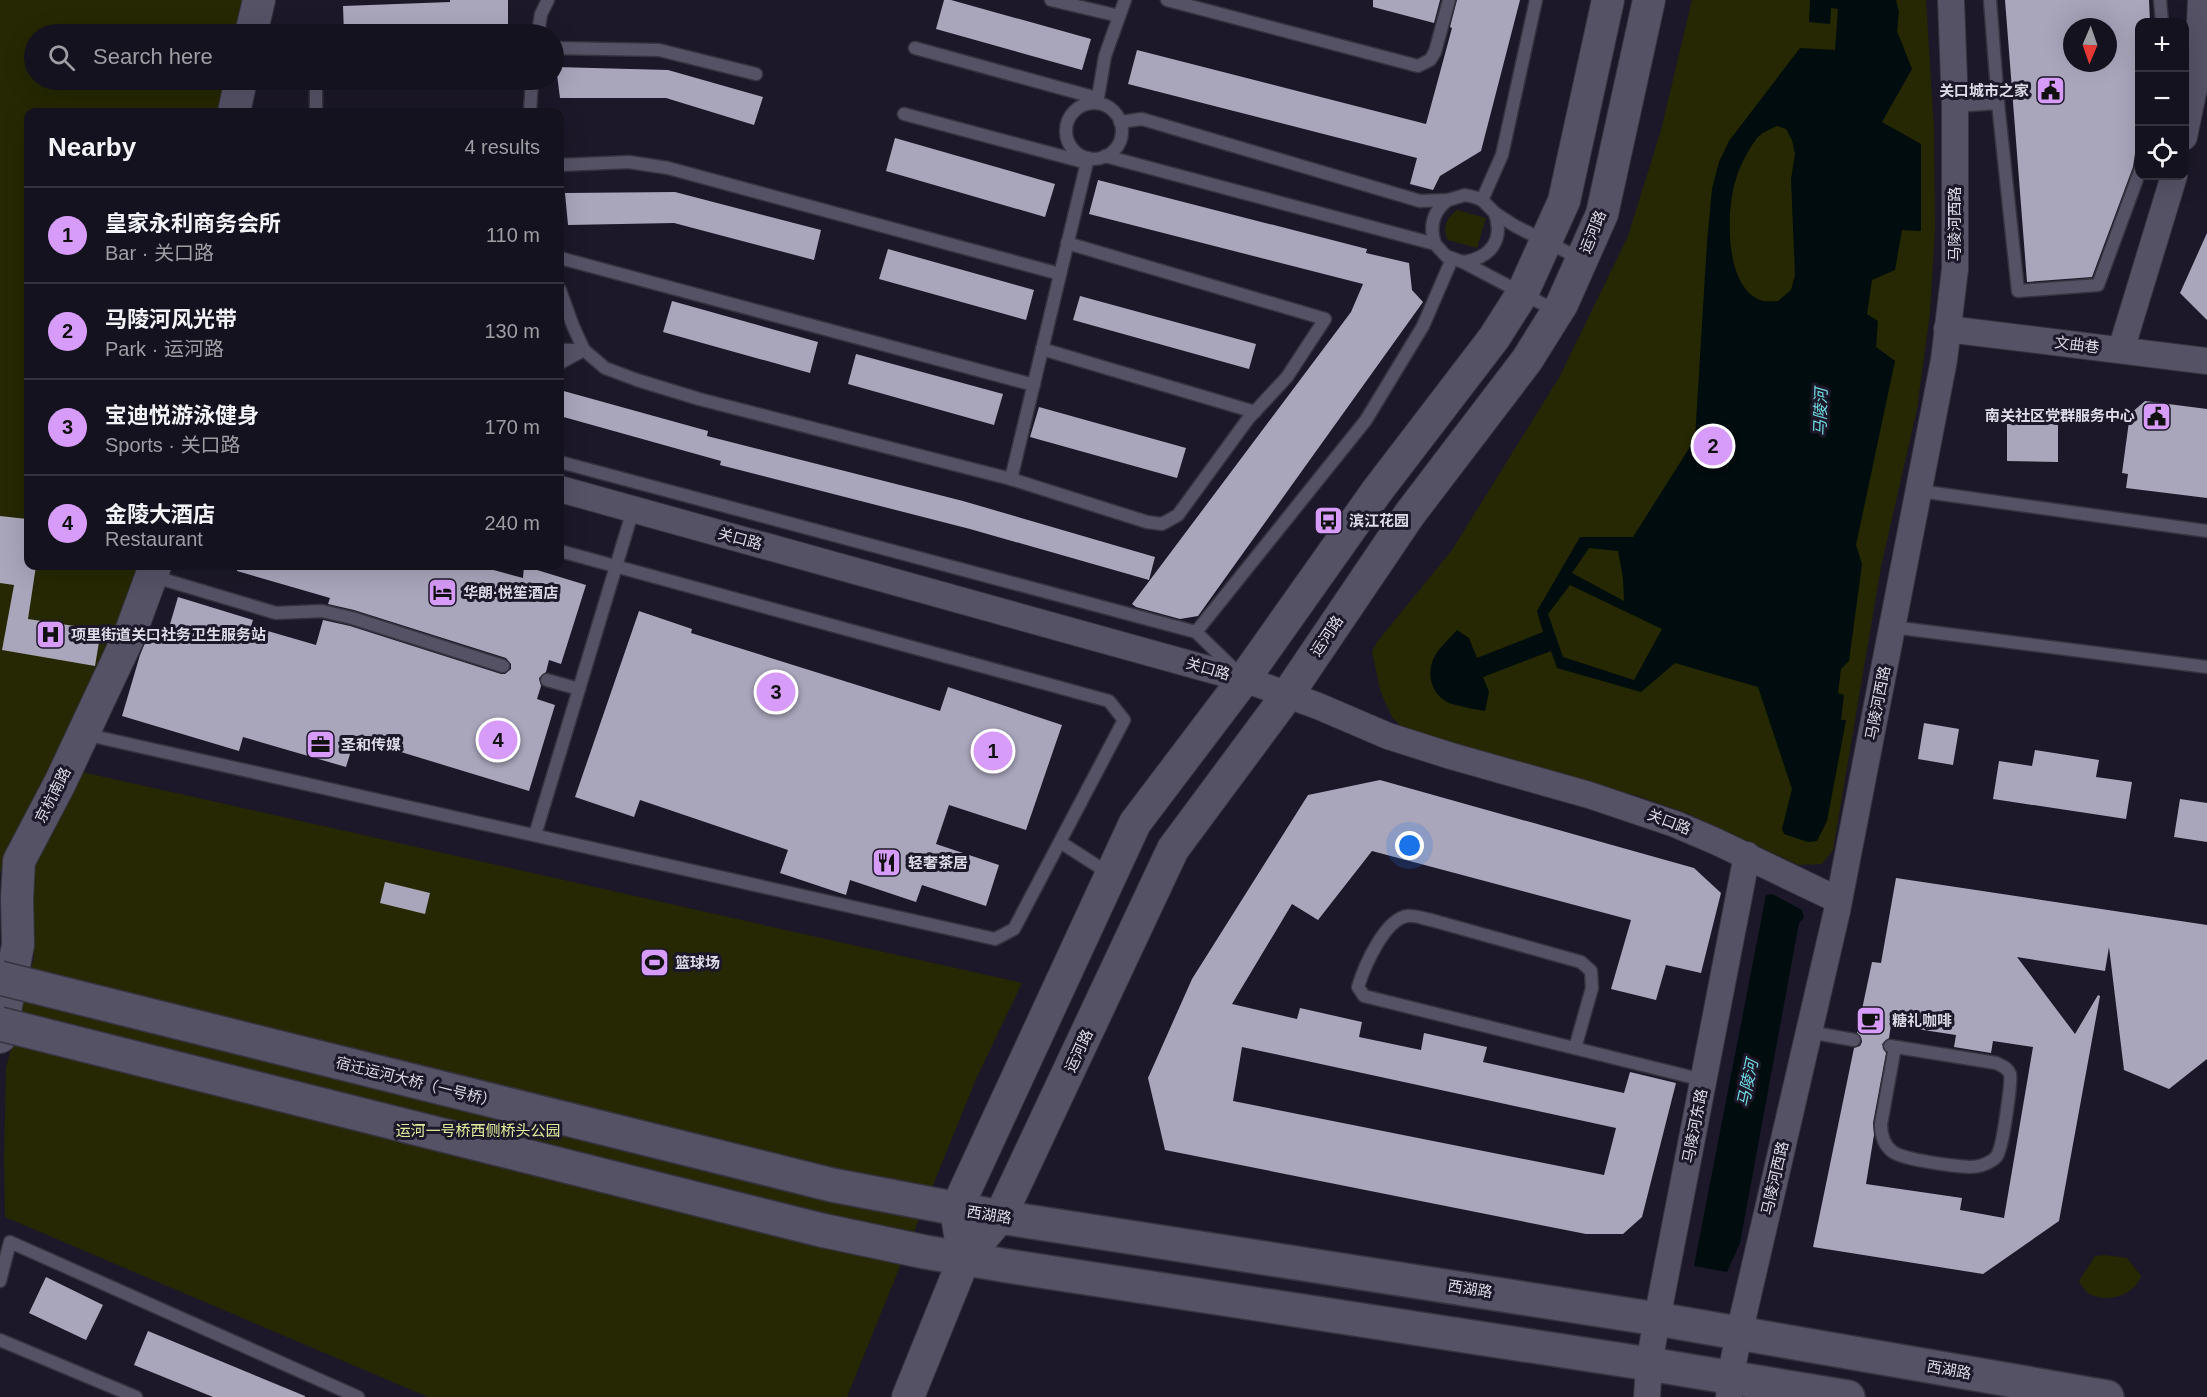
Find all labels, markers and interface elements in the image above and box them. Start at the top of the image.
north arrow [2063,18,2117,72]
map controls [2135,18,2189,180]
button: + [2135,18,2189,72]
search box [24,24,564,90]
icon: search [45,41,78,74]
text: Search here [93,44,213,69]
button: − [2135,72,2189,126]
public building icon: 关口城市之家 [2034,75,2066,107]
place label: 关口城市之家 [1939,82,2029,99]
button: locate [2135,126,2189,180]
text: Nearby [48,132,136,162]
text: 4 results [464,136,540,158]
street label: 马陵河西路 [1946,186,1963,262]
street label: 运河路 [1576,208,1609,256]
text: 皇家永利商务会所 [105,211,281,236]
text: 1 [62,224,73,246]
text: 110 m [486,224,540,246]
text: Bar · 关口路 [105,242,214,264]
text: 马陵河风光带 [105,307,237,332]
text: 2 [62,320,73,342]
text: 130 m [484,320,540,342]
street label: 文曲巷 [2054,333,2100,356]
text: Park · 运河路 [105,338,224,360]
water label: 马陵河 [1811,385,1830,436]
public building icon: 南关社区党群服务中心 [2140,400,2172,432]
text: 宝迪悦游泳健身 [105,403,259,428]
place label: 南关社区党群服务中心 [1985,407,2135,424]
text: 3 [62,416,73,438]
text: 170 m [484,416,540,438]
pin: 2 [1694,424,1732,468]
text: Sports · 关口路 [105,434,241,456]
text: 金陵大酒店 [105,502,215,527]
bus stop icon: 滨江花园 [1312,505,1344,537]
text: 4 [62,512,73,534]
text: 240 m [484,512,540,534]
place label: 滨江花园 [1349,512,1409,529]
street label: 关口路 [716,524,764,553]
text: Restaurant [105,528,203,550]
hotel icon: 华朗·悦笙酒店 [426,577,458,609]
place label: 华朗·悦笙酒店 [463,584,558,601]
street label: 运河路 [1307,612,1346,659]
hospital icon: 项里街道关口社务卫生服务站 [34,619,66,651]
place label: 项里街道关口社务卫生服务站 [71,626,266,643]
street label: 关口路 [1184,654,1232,683]
street label: 马陵河西路 [1862,664,1893,741]
pin: 3 [756,670,796,714]
pin: 4 [478,718,518,762]
pin: 1 [974,728,1012,774]
office icon: 圣和传媒 [304,729,336,761]
place label: 圣和传媒 [341,736,401,753]
street label: 京杭南路 [31,764,74,825]
street label: 关口路 [1645,806,1693,838]
your location [1395,831,1424,860]
restaurant icon: 轻奢茶居 [871,847,903,879]
place label: 轻奢茶居 [908,854,968,871]
sports icon: 篮球场 [638,947,670,979]
place label: 篮球场 [675,954,720,971]
cafe icon: 糖礼咖啡 [1855,1005,1887,1037]
place label: 糖礼咖啡 [1892,1012,1952,1029]
street label: 运河路 [1061,1027,1096,1075]
street label: 宿迁运河大桥（一号桥） [334,1053,498,1110]
water label: 马陵河 [1734,1055,1761,1108]
street label: 马陵河东路 [1679,1087,1710,1164]
park label: 运河一号桥西侧桥头公园 [395,1122,561,1139]
street label: 马陵河西路 [1758,1139,1791,1216]
street label: 西湖路 [966,1203,1013,1226]
street label: 西湖路 [1447,1277,1494,1300]
street label: 西湖路 [1925,1357,1973,1382]

